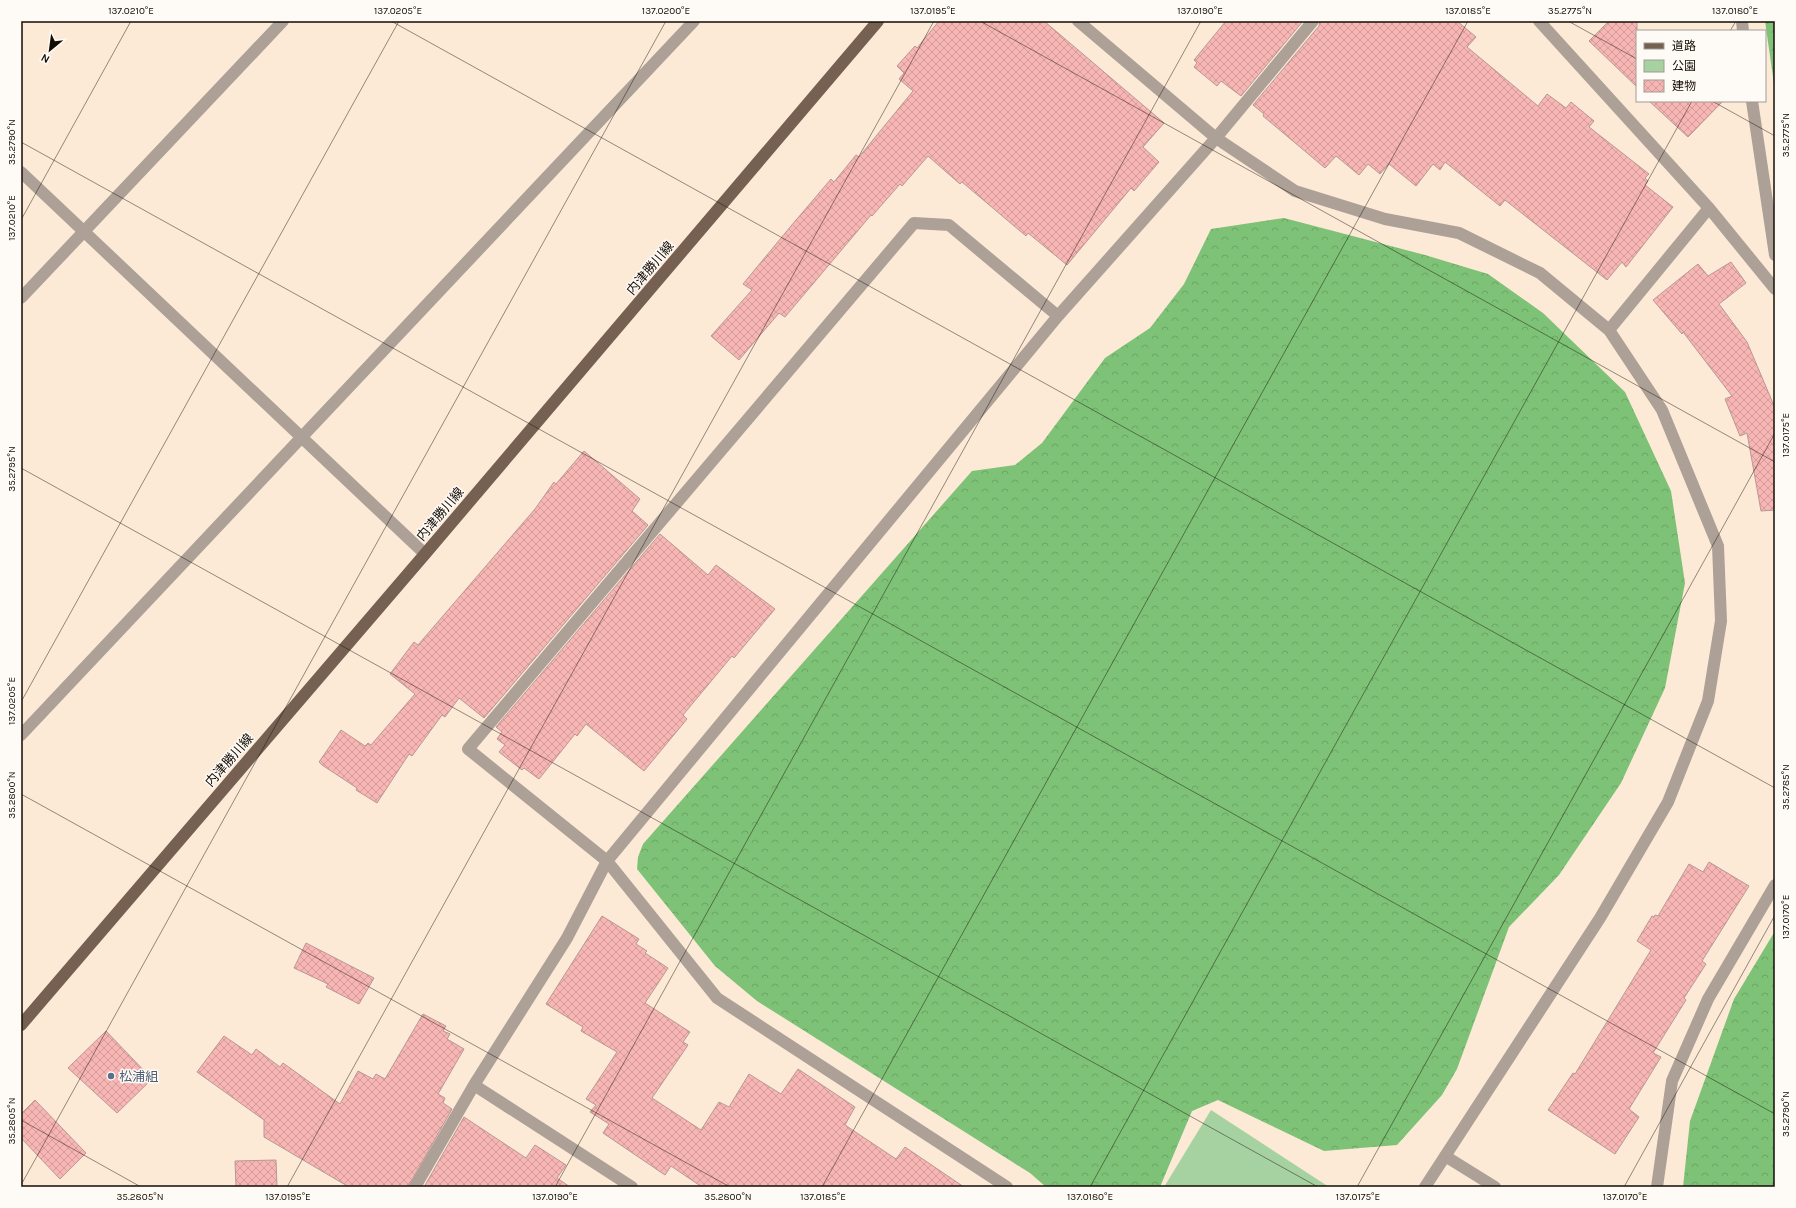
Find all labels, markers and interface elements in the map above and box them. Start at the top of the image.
text: 137.0210°E [108,5,154,17]
text: 137.0205°E [374,5,422,17]
text: 137.0200°E [642,5,690,17]
text: 137.0195°E [910,5,956,17]
text: 137.0190°E [1177,5,1223,17]
text: 137.0185°E [1445,5,1491,17]
text: 35.2775°N [1548,5,1592,17]
text: 137.0180°E [1712,5,1758,17]
north arrow [30,30,70,70]
legend [1636,30,1766,102]
text: 道路 [1672,39,1696,53]
text: N [39,51,52,66]
text: 公園 [1672,59,1696,73]
text: 建物 [1672,79,1696,93]
text: 35.2775°N [1780,113,1792,157]
text: 35.2790°N [6,119,18,165]
text: 137.0210°E [6,195,18,241]
street label: 内津勝川線 [623,238,677,298]
text: 137.0175°E [1780,413,1792,457]
text: 35.2795°N [6,446,18,492]
street label: 内津勝川線 [413,484,467,544]
text: 137.0205°E [6,677,18,725]
street label: 内津勝川線 [202,731,256,789]
text: 35.2785°N [1780,764,1792,810]
text: 35.2800°N [6,771,18,819]
text: 137.0170°E [1780,895,1792,939]
place label: 松浦組 [119,1069,158,1084]
marker: 松浦組 [106,1071,116,1081]
text: 35.2790°N [1780,1091,1792,1137]
text: 35.2805°N [6,1097,18,1145]
text: 35.2805°N [116,1191,164,1203]
text: 137.0195°E [265,1191,311,1203]
text: 137.0190°E [532,1191,578,1203]
text: 35.2800°N [704,1191,752,1203]
text: 137.0185°E [800,1191,846,1203]
text: 137.0180°E [1067,1191,1113,1203]
text: 137.0175°E [1336,1191,1380,1203]
text: 137.0170°E [1603,1191,1647,1203]

